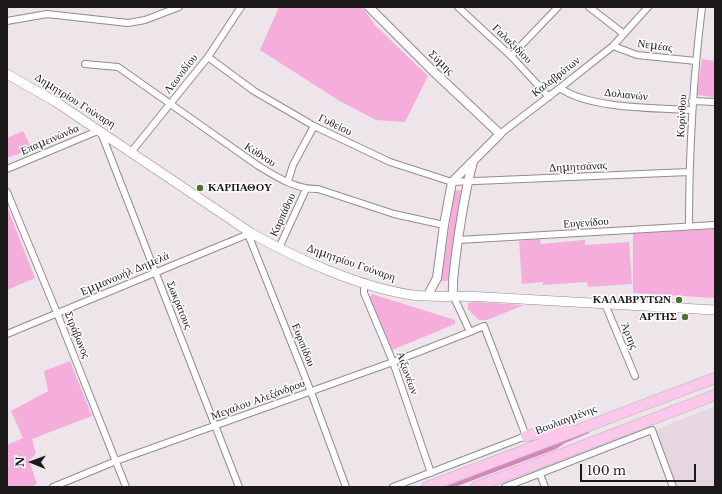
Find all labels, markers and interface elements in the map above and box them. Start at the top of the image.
street label: Γαλαξιδίου [489,22,535,66]
street label: Νεμέας [637,37,673,55]
street label: Σύμης [426,48,456,78]
street label: Λεωνιδίου [161,51,201,97]
street label: Καλαβρύτων [529,54,583,100]
street label: Δημητρίου Γούναρη [32,71,118,131]
street label: Δολιανών [604,86,648,104]
street label: Κορίνθου [674,94,690,138]
street label: Γυθείου [316,111,354,139]
street label: Επαμεινώνδα [19,122,81,158]
street label: Κύθνου [242,140,278,170]
street label: Δημητσάνας [549,159,607,175]
place label: ΚΑΡΠΑΘΟΥ [208,181,272,195]
marker: ΚΑΡΠΑΘΟΥ [195,183,205,193]
street label: Καρπάθου [267,191,299,239]
street label: Ευγενίδου [563,215,609,231]
street label: Δημητρίου Γούναρη [305,242,397,284]
street label: Εμμανουήλ Δημελά [79,249,171,299]
street label: Σωκράτους [163,279,195,331]
place label: ΚΑΛΑΒΡΥΤΩΝ [593,293,671,307]
marker: ΚΑΛΑΒΡΥΤΩΝ [674,295,684,305]
street label: Στράβωνος [62,310,92,360]
place label: ΑΡΤΗΣ [639,310,677,324]
marker: ΑΡΤΗΣ [680,312,690,322]
street label: Άρτης [618,321,640,351]
street label: Ευριπίδου [288,322,318,368]
street label: Αιξωνέων [393,350,421,396]
street label: Μεγαλου Αλεξάνδρου [209,377,307,423]
street label: Βουλιαγμένης [533,402,599,438]
north arrow [12,442,52,482]
text: N [13,456,27,467]
scale bar [582,456,698,482]
text: 100 m [587,463,626,478]

